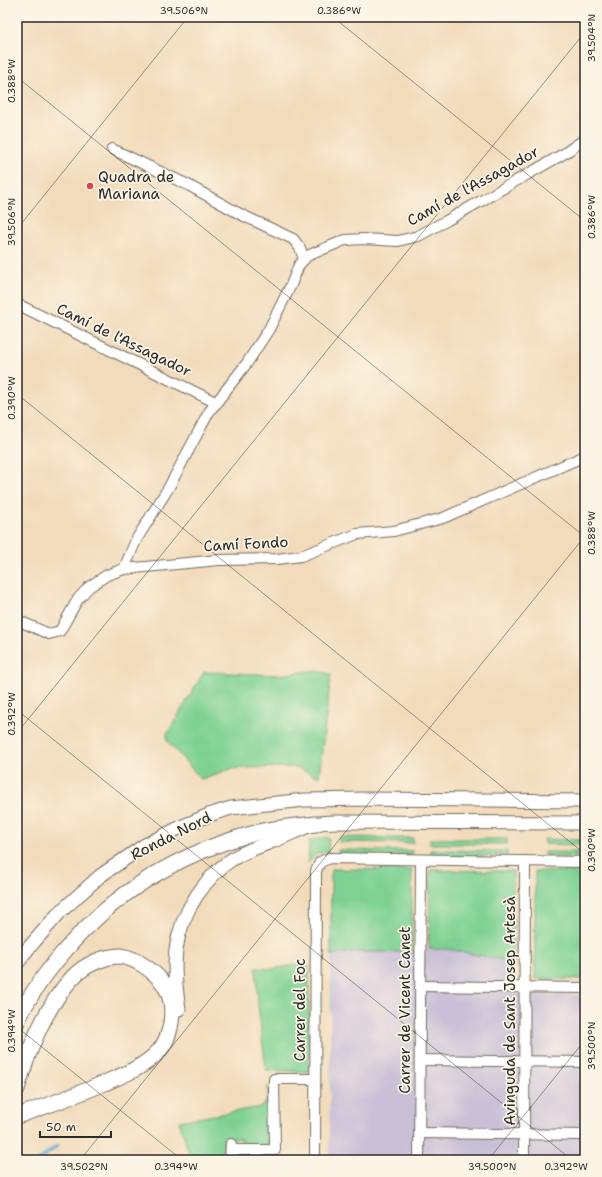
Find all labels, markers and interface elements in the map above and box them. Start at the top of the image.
text: 39.506°N [160,4,208,17]
text: 0.386°W [317,4,361,17]
text: 39.504°N [585,14,598,62]
text: 0.388°W [5,59,18,103]
street label: Camí de l'Assagador [404,141,542,231]
place label: Quadra de Mariana [98,167,174,204]
marker: Quadra de Mariana [85,181,95,191]
text: 0.386°W [585,195,598,239]
text: 39.506°N [5,198,18,246]
street label: Camí de l'Assagador [53,299,195,381]
text: 0.390°W [5,376,18,420]
text: 0.388°W [585,511,598,555]
street label: Camí Fondo [203,532,289,556]
text: 0.392°W [5,692,18,736]
street label: Ronda Nord [127,807,215,865]
text: 0.390°W [585,828,598,872]
street label: Avinguda de Sant Josep Artesà [500,895,520,1126]
street label: Carrer de Vicent Canet [395,926,415,1094]
street label: Carrer del Foc [290,958,310,1062]
text: 0.394°W [5,1009,18,1053]
text: 39.500°N [585,1022,598,1070]
scale bar [40,1113,111,1139]
text: 50 m [46,1119,76,1135]
text: 39.502°N [60,1160,108,1173]
text: 0.394°W [154,1160,198,1173]
text: 39.500°N [468,1160,516,1173]
text: 0.392°W [544,1160,588,1173]

